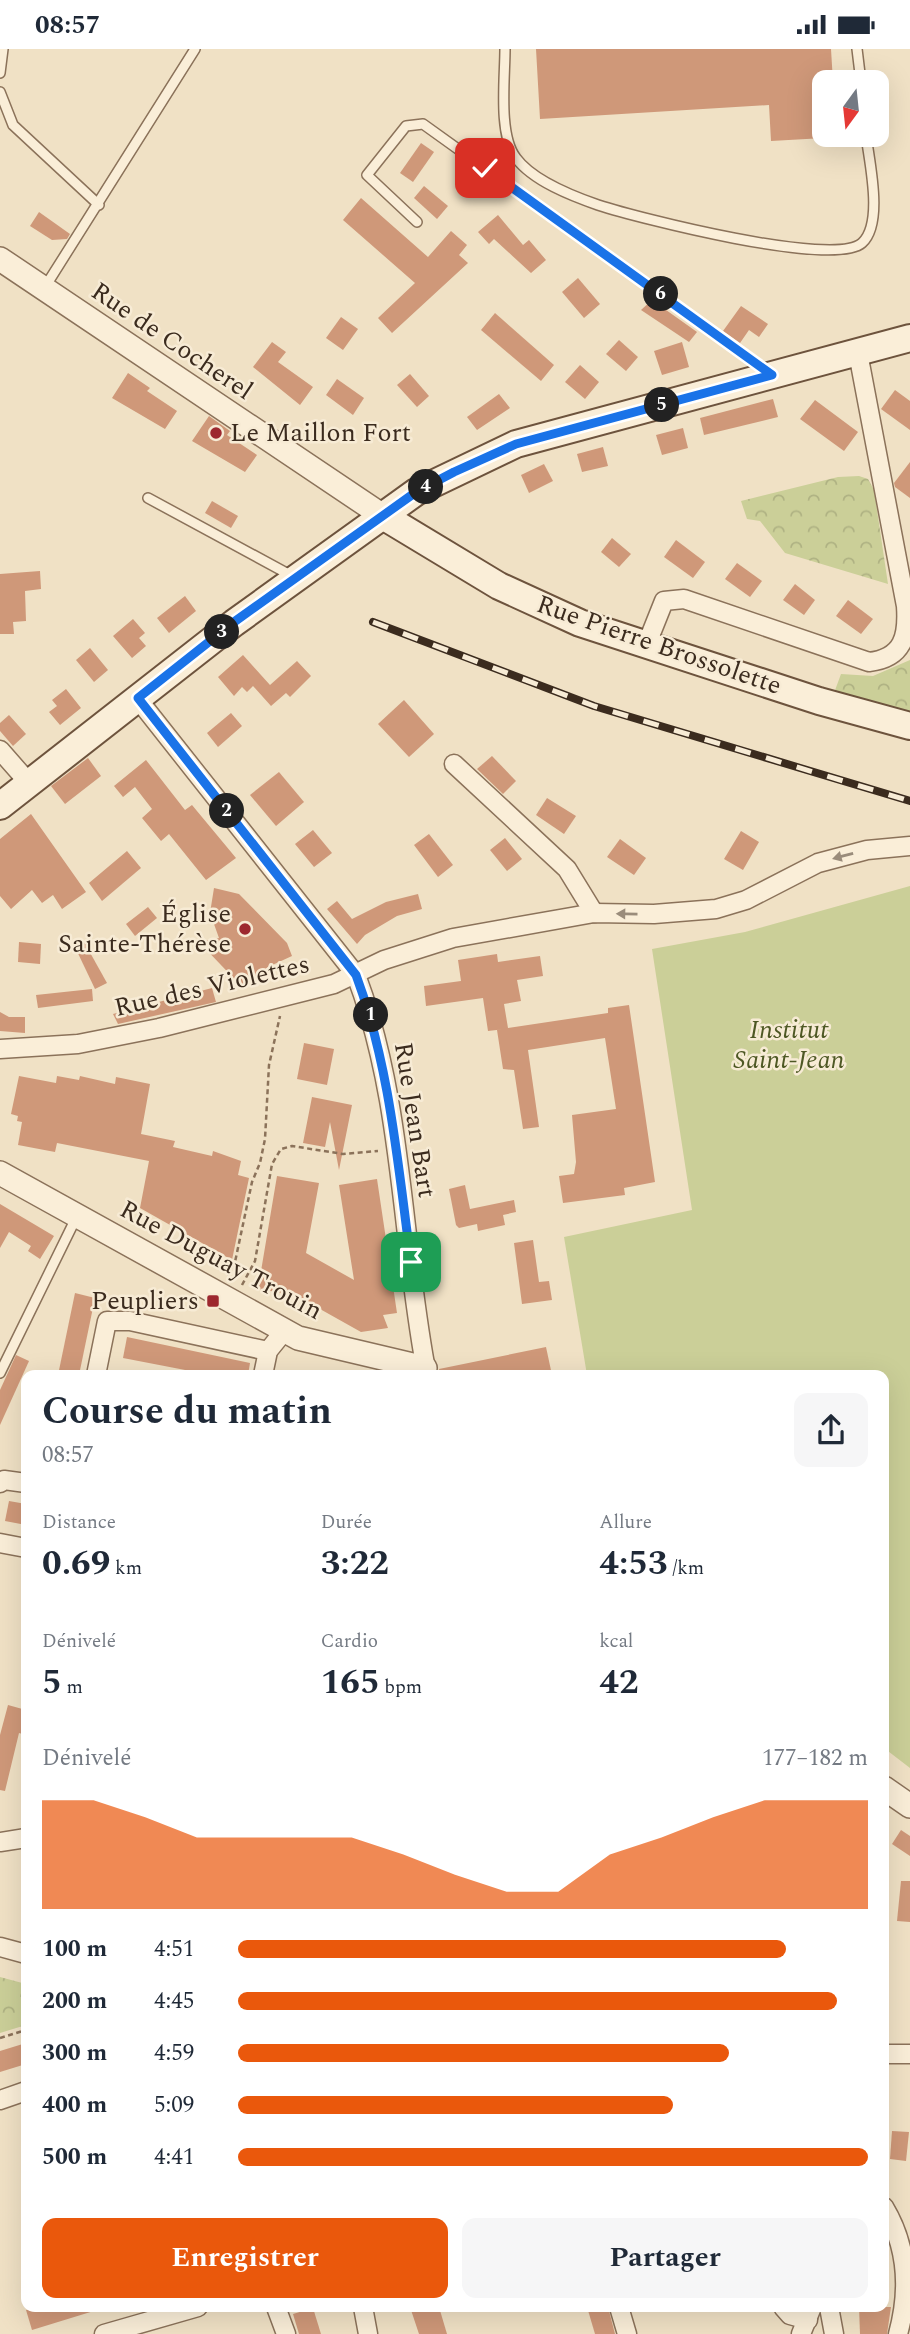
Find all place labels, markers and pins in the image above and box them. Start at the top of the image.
pin [455,138,515,198]
pin: 6 [644,277,678,311]
pin: 5 [644,387,680,423]
place label: Le Maillon Fort [230,413,411,453]
marker: Le Maillon Fort [208,425,224,441]
pin: 4 [408,469,444,505]
pin: 3 [204,615,240,649]
pin: 2 [210,793,244,829]
place label: Église Sainte-Thérèse [58,894,231,964]
marker: Église Sainte-Thérèse [237,921,253,937]
pin: 1 [354,997,388,1033]
pin [381,1232,441,1292]
place label: Peupliers [91,1281,199,1321]
marker: Peupliers [205,1293,221,1309]

